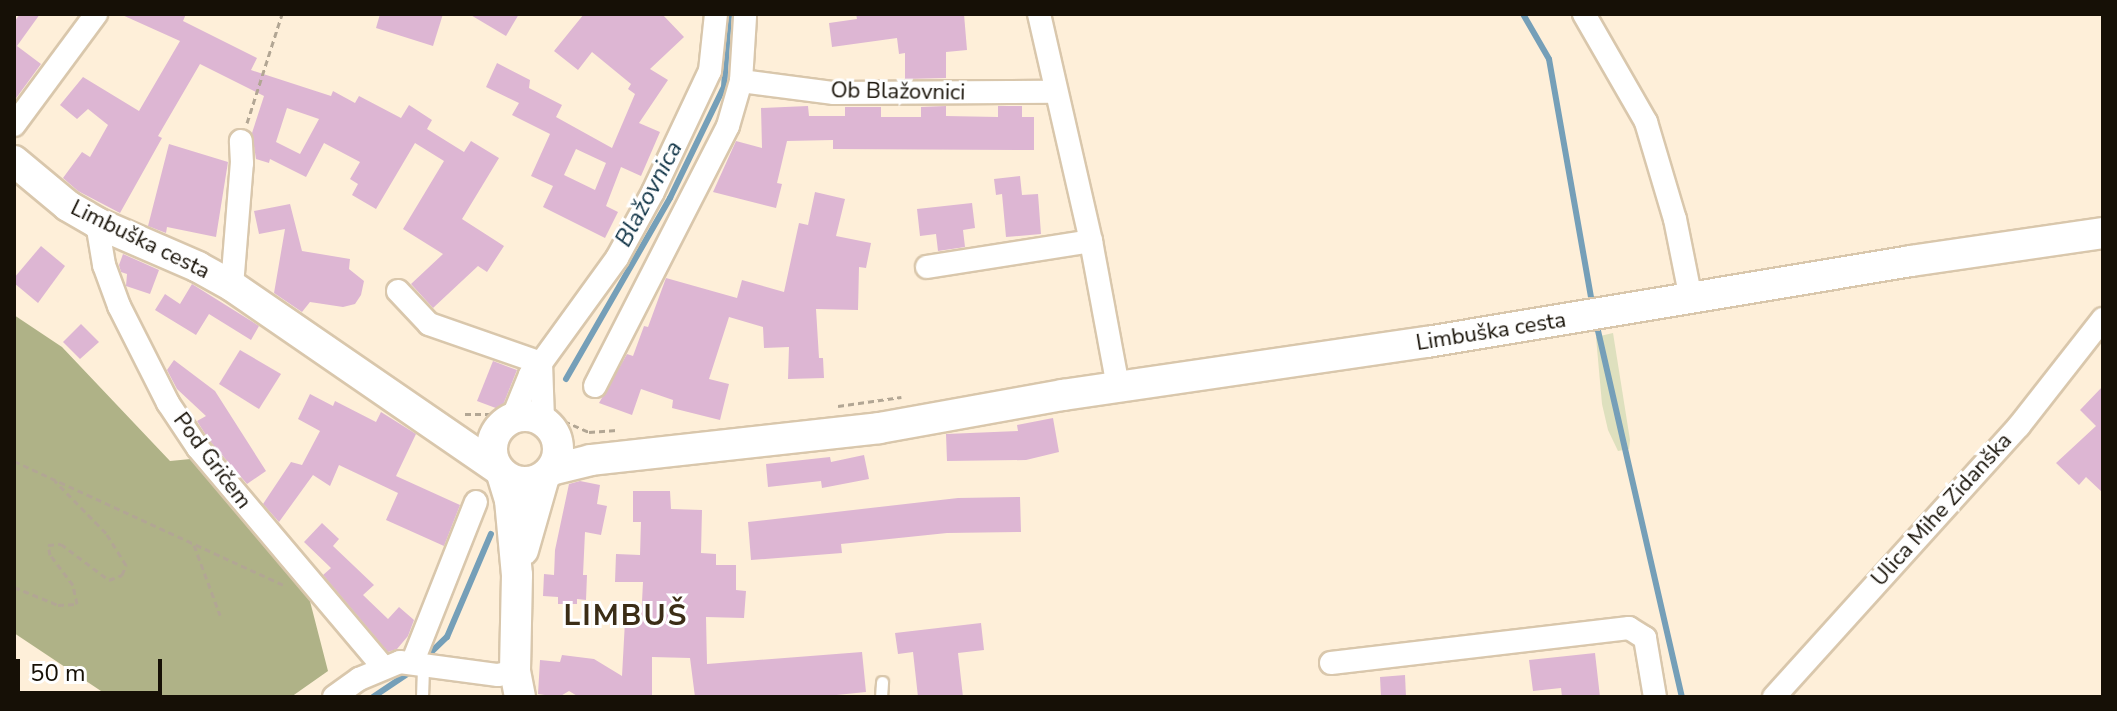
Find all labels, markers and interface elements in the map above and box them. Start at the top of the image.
street label: Ob Blažovnici [830,78,966,106]
water label: Blažovnica [609,136,689,252]
street label: Limbuška cesta [66,195,214,285]
street label: Limbuška cesta [1414,307,1568,357]
street label: Pod Gričem [167,408,257,514]
street label: Ulica Mihe Zidanška [1866,428,2018,592]
district label: LIMBUŠ [563,598,689,634]
scale bar [20,643,166,693]
text: 50 m [30,657,86,689]

